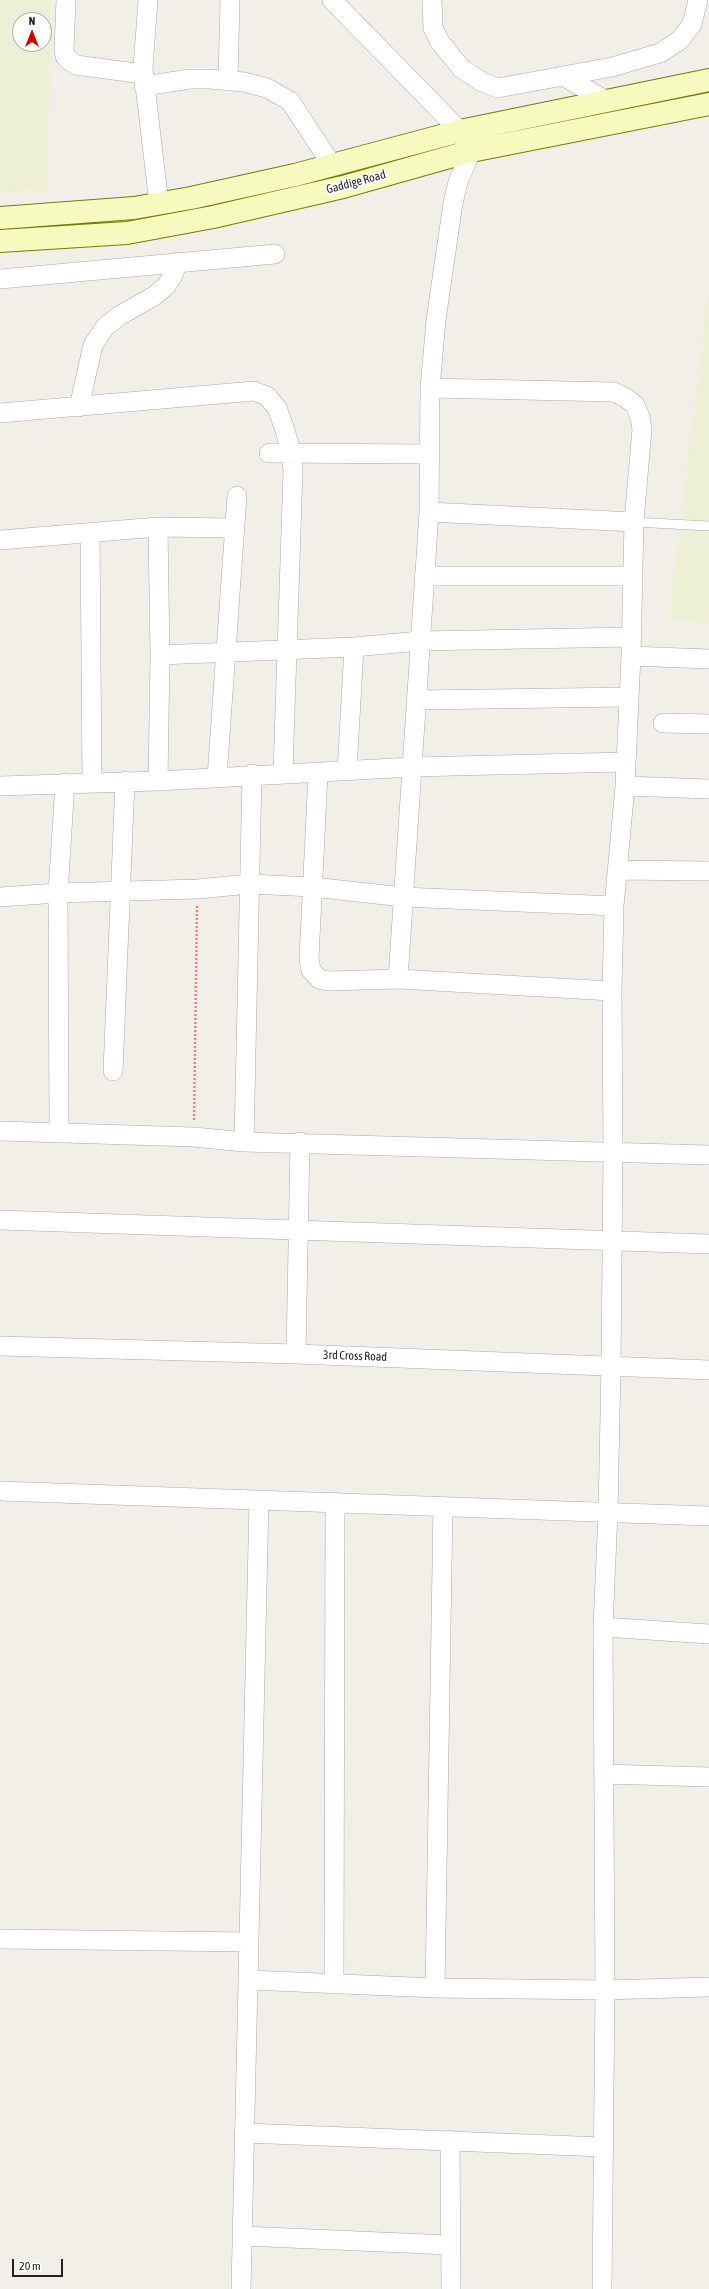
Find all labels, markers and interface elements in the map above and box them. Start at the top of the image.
north arrow [12,12,52,52]
text: N [29,15,35,27]
street label: Gaddige Road [325,167,387,197]
street label: 3rd Cross Road [323,1348,387,1364]
scale bar [14,2251,65,2277]
text: 20 m [19,2259,41,2273]

